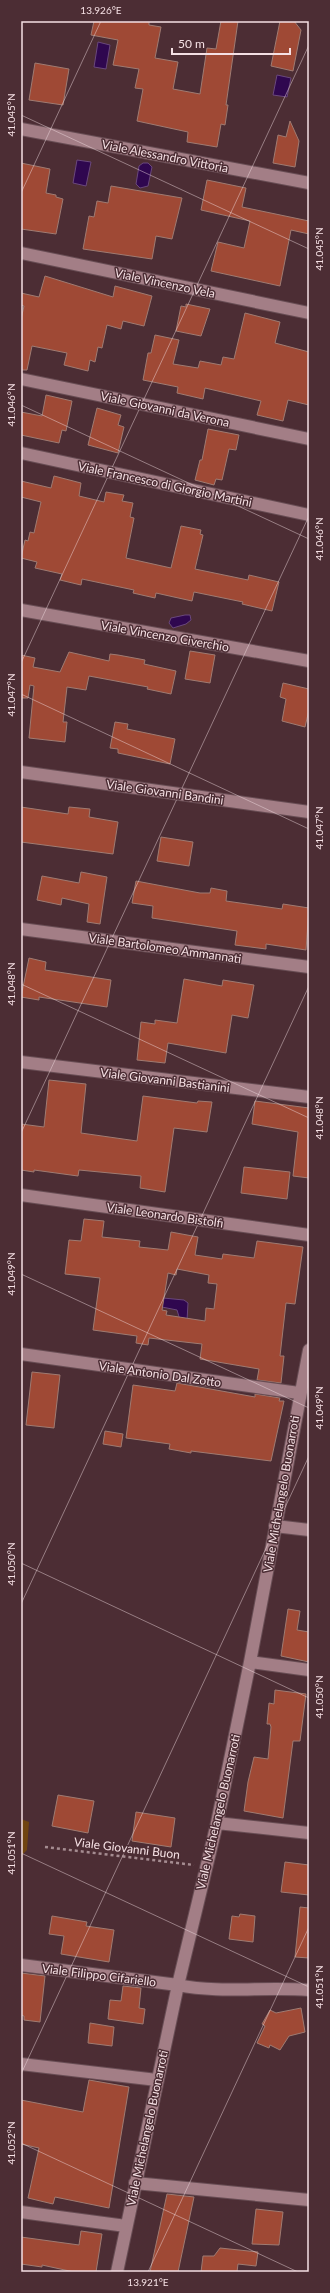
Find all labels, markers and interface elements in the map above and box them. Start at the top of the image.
text: 13.926°E [80,4,122,16]
scale bar [172,30,290,56]
text: 50 m [178,36,205,51]
text: 41.045°N [5,93,17,137]
street label: Viale Alessandro Vittoria [100,136,230,176]
text: 41.045°N [313,227,325,271]
street label: Viale Vincenzo Vela [113,265,217,301]
text: 41.046°N [5,383,17,427]
street label: Viale Giovanni da Verona [99,388,231,430]
street label: Viale Francesco di Giorgio Martini [77,458,254,510]
text: 41.046°N [313,517,325,561]
street label: Viale Vincenzo Civerchio [100,617,230,655]
text: 41.047°N [5,673,17,717]
street label: Viale Giovanni Bandini [105,776,225,808]
text: 41.047°N [313,806,325,850]
street label: Viale Bartolomeo Ammannati [88,930,242,966]
text: 41.048°N [5,962,17,1006]
street label: Viale Giovanni Bastianini [99,1065,231,1095]
text: 41.048°N [313,1096,325,1140]
street label: Viale Leonardo Bistolfi [106,1199,224,1231]
text: 41.049°N [5,1252,17,1296]
street label: Viale Antonio Dal Zotto [98,1358,222,1390]
text: 41.049°N [313,1386,325,1430]
street label: Viale Michelangelo Buonarroti [260,1414,302,1574]
text: 41.050°N [5,1542,17,1586]
text: 41.050°N [313,1675,325,1719]
street label: Viale Michelangelo Buonarroti [193,1733,243,1891]
text: 41.051°N [5,1831,17,1875]
street label: Viale Giovanni Buon [73,1834,181,1862]
street label: Viale Filippo Cifariello [41,1961,157,1989]
text: 41.051°N [313,1965,325,2009]
street label: Viale Michelangelo Buonarroti [123,2049,171,2207]
text: 41.052°N [5,2121,17,2165]
text: 13.921°E [127,2276,169,2288]

